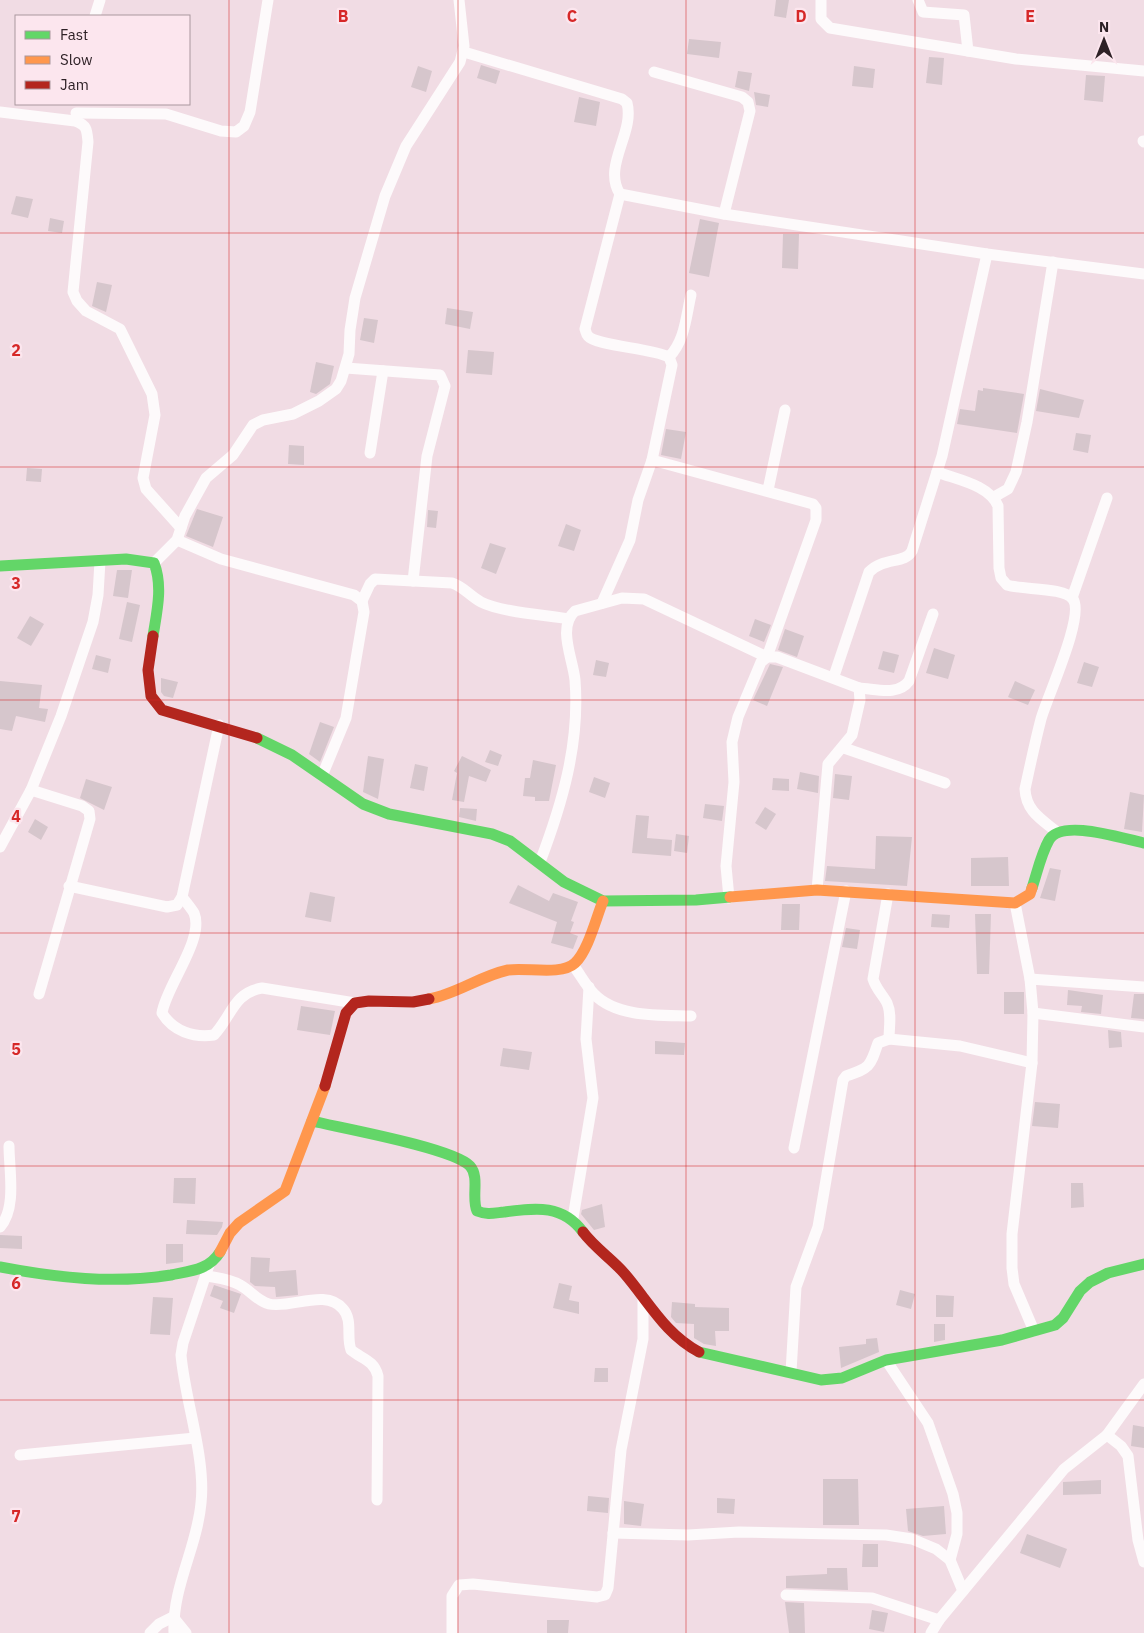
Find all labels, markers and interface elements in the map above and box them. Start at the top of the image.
text: B [338,6,349,26]
text: C [567,6,577,26]
text: D [795,6,807,26]
text: E [1025,6,1035,26]
legend [15,15,190,105]
north arrow [1079,15,1129,65]
text: N [1099,18,1109,36]
text: Fast [60,25,88,44]
text: Slow [60,50,93,69]
text: Jam [60,75,89,94]
text: 2 [11,340,21,360]
text: 3 [11,573,21,593]
text: 4 [11,806,21,826]
text: 5 [11,1039,21,1059]
text: 6 [11,1273,21,1293]
text: 7 [11,1506,21,1526]

